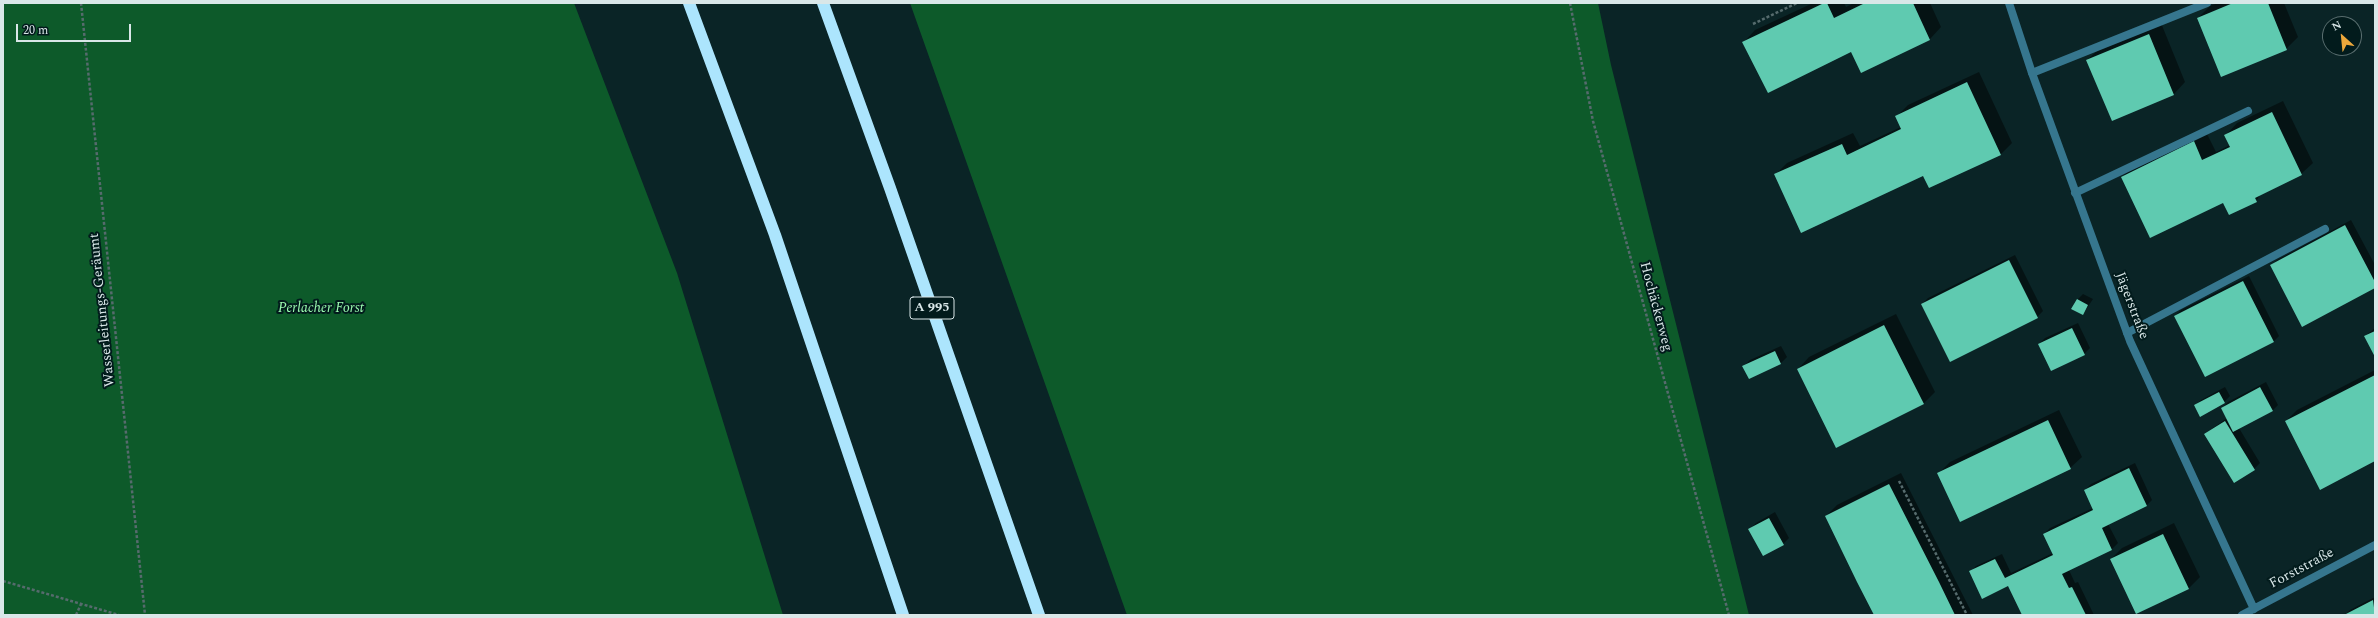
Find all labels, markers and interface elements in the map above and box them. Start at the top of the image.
scale bar [18,16,133,42]
north arrow [2322,16,2362,56]
text: N [2329,16,2345,35]
text: 20 m [23,21,48,40]
street label: Wasserleitungs-Geräumt [87,232,119,388]
street label: Hochäckerweg [1635,260,1675,354]
street label: Jägerstraße [2111,270,2151,342]
road number: A 995 [910,297,954,319]
park label: Perlacher Forst [278,301,364,317]
street label: Forststraße [2267,545,2337,593]

